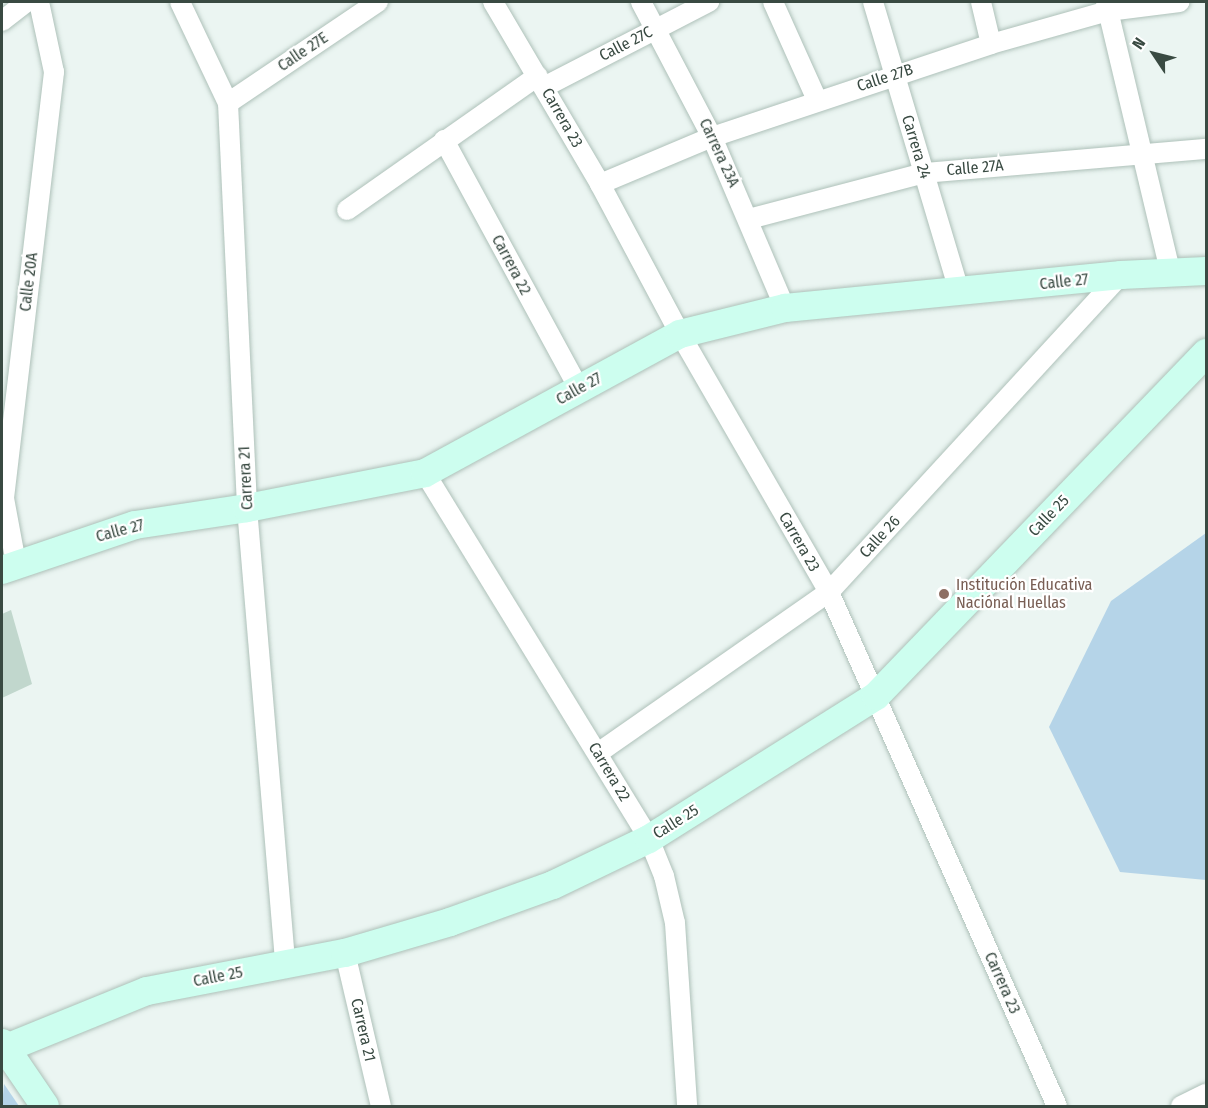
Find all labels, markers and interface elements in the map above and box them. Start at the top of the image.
street label: Calle 27C [596,22,656,66]
north arrow [1124,24,1184,84]
street label: Calle 27E [274,28,332,76]
text: N [1128,34,1149,53]
street label: Calle 27B [855,60,915,96]
street label: Carrera 23 [537,85,587,151]
street label: Carrera 24 [897,113,935,181]
street label: Carrera 23A [695,116,743,190]
street label: Calle 27A [946,156,1004,180]
street label: Carrera 22 [487,232,535,298]
street label: Calle 20A [16,251,42,313]
street label: Calle 27 [1039,270,1089,294]
street label: Calle 27 [553,369,605,409]
street label: Carrera 21 [235,446,257,510]
street label: Calle 25 [1025,491,1073,541]
street label: Carrera 23 [774,509,824,575]
street label: Calle 26 [856,512,904,562]
street label: Calle 27 [94,515,146,547]
place label: Institución Educativa Naciónal Huellas [956,575,1092,613]
marker: Institución Educativa Naciónal Huellas [937,587,951,601]
street label: Carrera 22 [584,739,634,805]
street label: Calle 25 [650,801,702,843]
street label: Carrera 23 [980,949,1024,1017]
street label: Calle 25 [192,963,244,991]
street label: Carrera 21 [346,997,380,1063]

